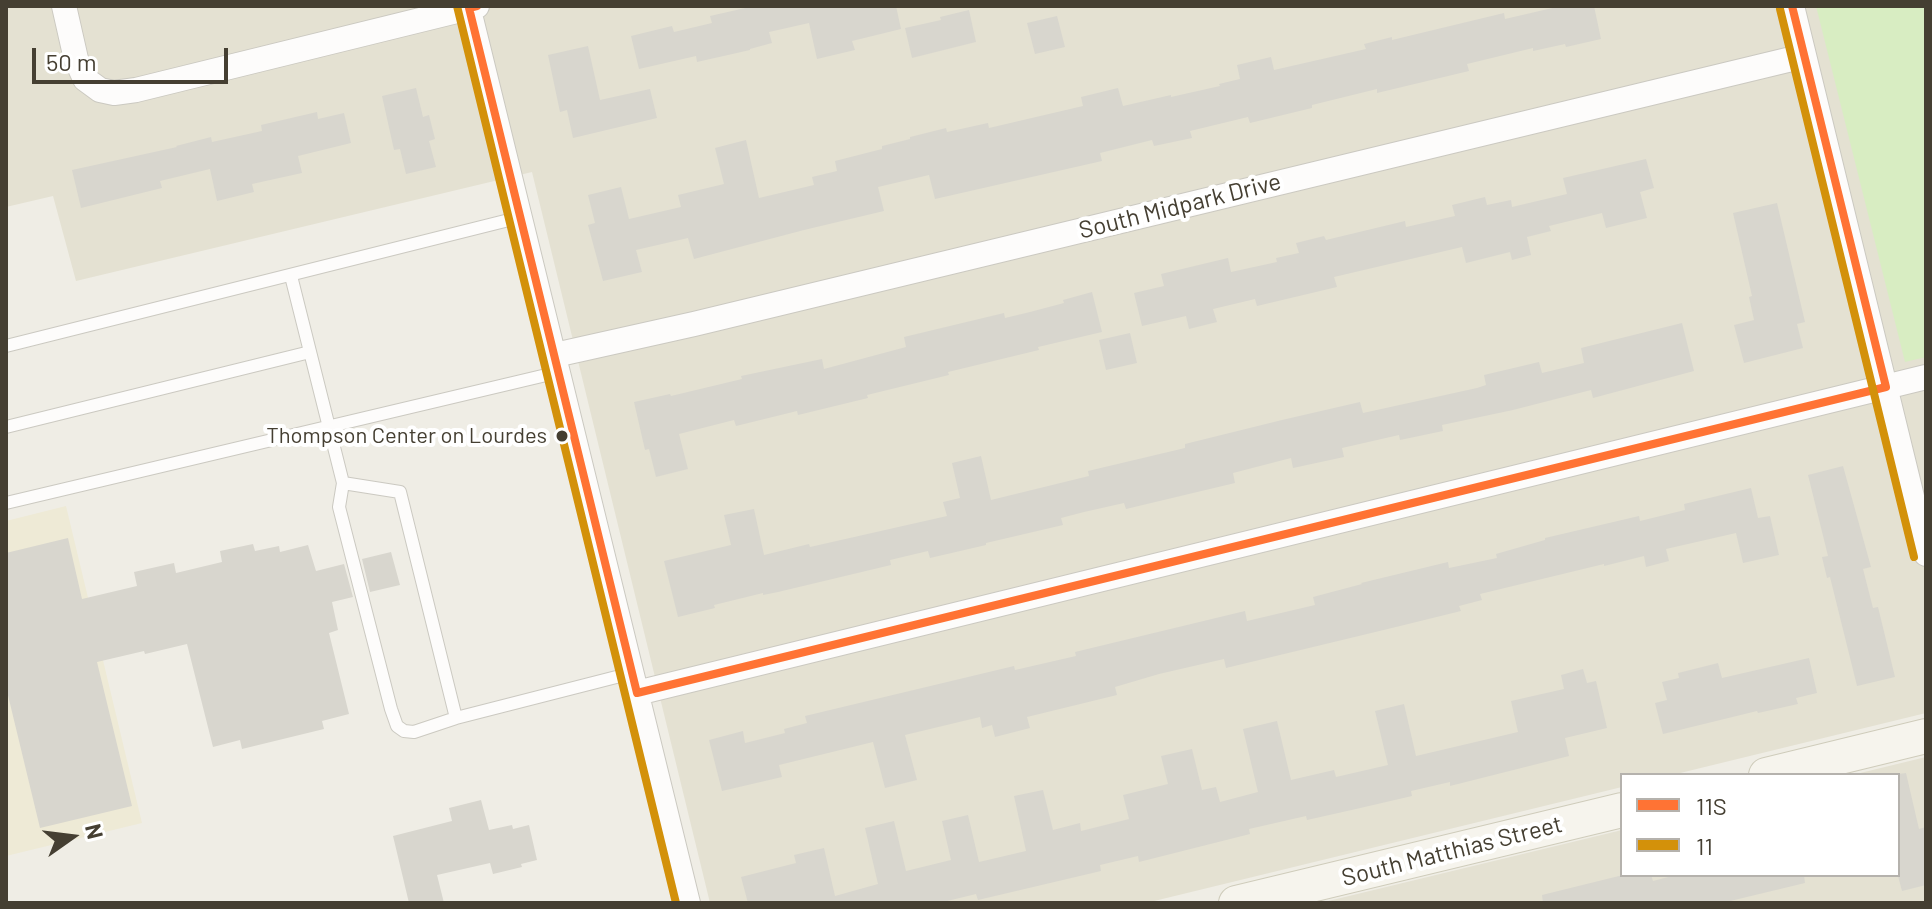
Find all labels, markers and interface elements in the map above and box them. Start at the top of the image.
scale bar [36,32,232,82]
text: 50 m [46,47,97,76]
street label: South Midpark Drive [1076,167,1284,245]
place label: Thompson Center on Lourdes [266,423,547,449]
marker: Thompson Center on Lourdes [554,428,570,444]
legend [1620,773,1900,877]
text: 11S [1696,791,1727,820]
north arrow [32,797,112,877]
street label: South Matthias Street [1339,810,1565,892]
text: N [81,821,110,841]
text: 11 [1696,831,1713,860]

